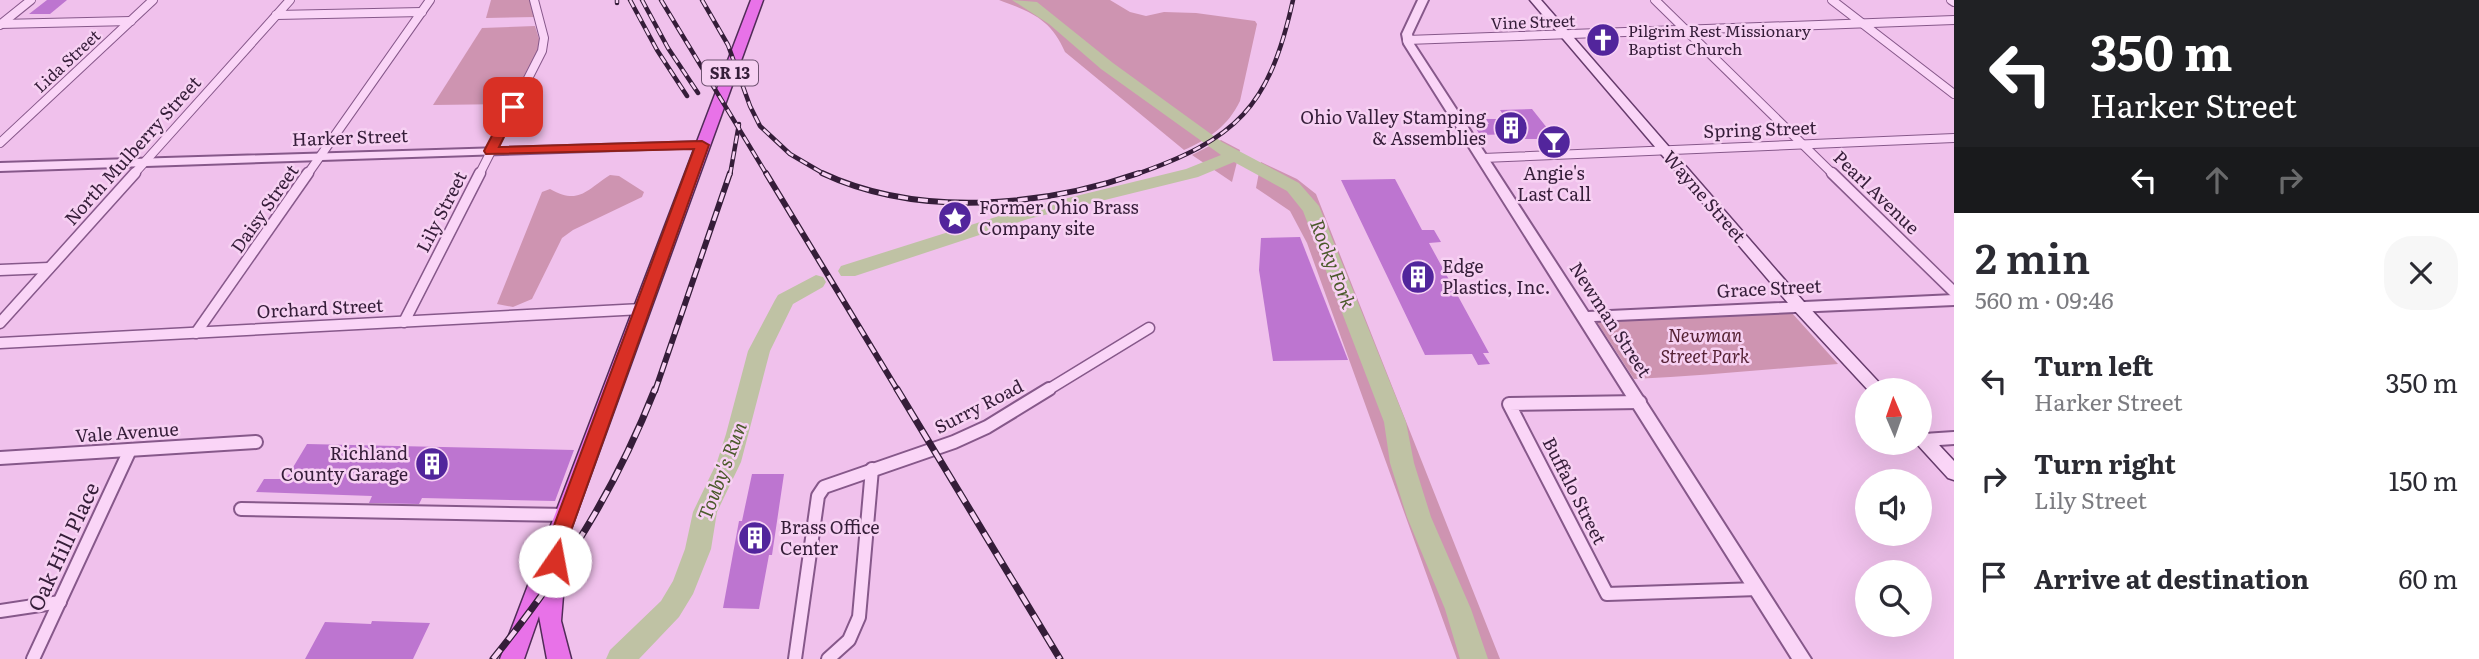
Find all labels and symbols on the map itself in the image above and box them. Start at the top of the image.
street label: Vine Street [1490,8,1576,34]
place label: Pilgrim Rest Missionary Baptist Church [1628,18,1812,60]
church icon: Pilgrim Rest Missionary Baptist Church [1584,21,1622,59]
street label: Lida Street [28,23,105,97]
road number: SR 13 [702,60,758,86]
street label: North Mulberry Street [57,69,207,231]
pin [483,77,543,137]
place label: Ohio Valley Stamping & Assemblies [1300,103,1487,151]
building icon: Ohio Valley Stamping & Assemblies [1492,109,1530,147]
street label: Spring Street [1703,113,1818,144]
street label: Harker Street [291,121,409,152]
bar icon: Angie's Last Call [1535,123,1573,161]
street label: Wayne Street [1657,144,1753,249]
street label: Pearl Avenue [1828,144,1926,240]
street label: Daisy Street [223,158,305,258]
place label: Angie's Last Call [1517,159,1591,207]
street label: Lily Street [409,165,473,257]
place label: Former Ohio Brass Company site [979,193,1139,241]
place icon: Former Ohio Brass Company site [936,199,974,237]
water label: Rocky Fork [1304,215,1364,313]
place label: Edge Plastics, Inc. [1442,252,1550,300]
street label: Newman Street [1564,256,1659,383]
building icon: Edge Plastics, Inc. [1399,258,1437,296]
street label: Grace Street [1716,271,1823,304]
street label: Orchard Street [256,291,385,324]
park label: Newman Street Park [1660,321,1750,369]
street label: Surry Road [929,372,1028,440]
north arrow [1855,378,1932,455]
street label: Vale Avenue [74,414,180,449]
water label: Touby's Run [690,417,753,524]
street label: Buffalo Street [1537,432,1614,549]
place label: Richland County Garage [281,439,408,487]
building icon: Richland County Garage [413,445,451,483]
street label: Oak Hill Place [18,476,105,616]
place label: Brass Office Center [780,513,880,561]
building icon: Brass Office Center [736,519,774,557]
position arrow [518,524,592,598]

